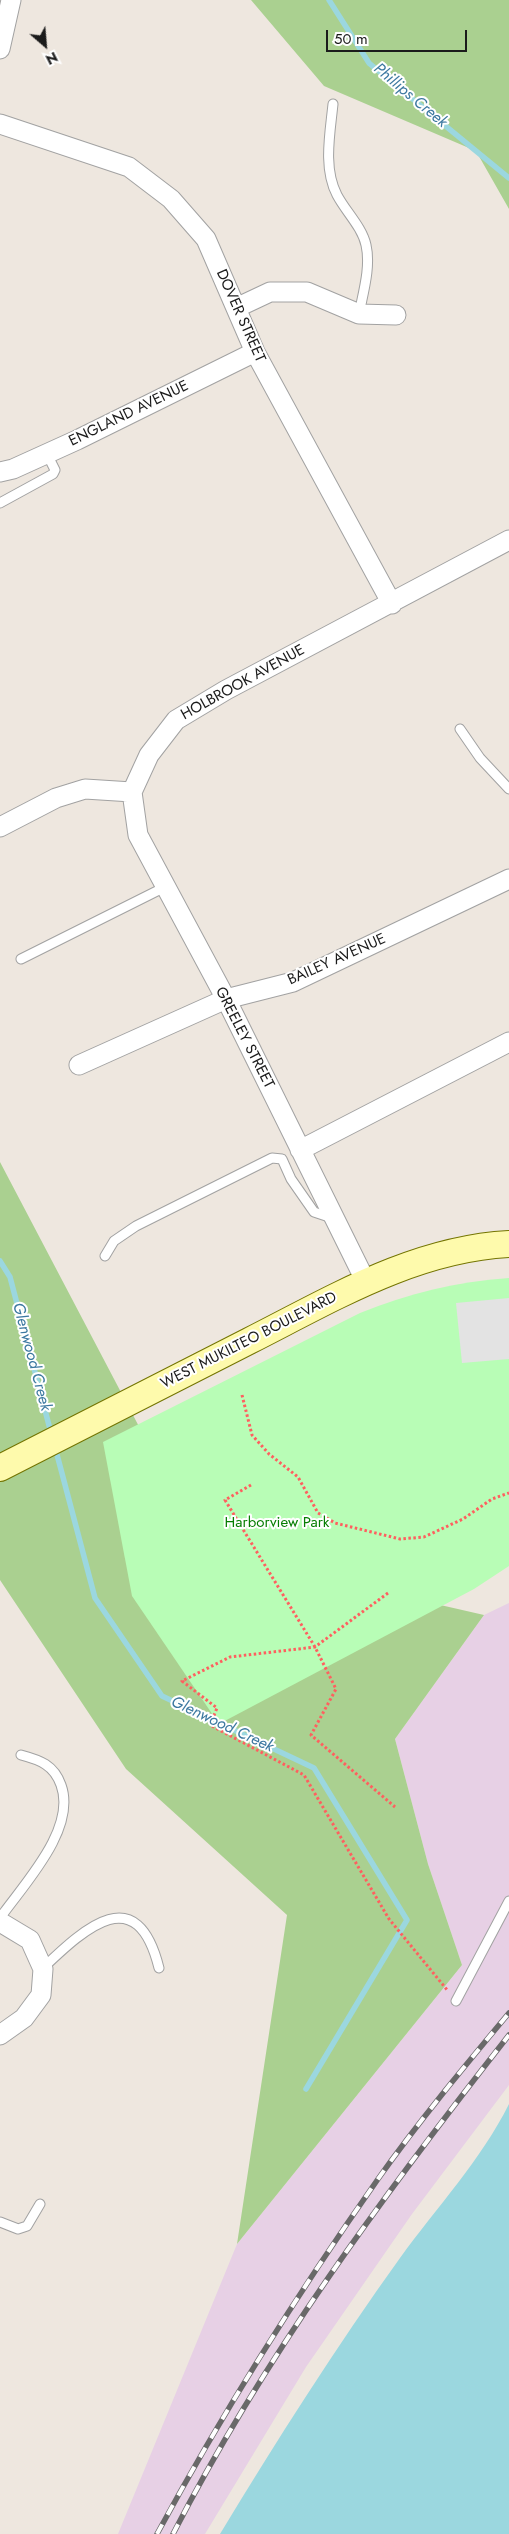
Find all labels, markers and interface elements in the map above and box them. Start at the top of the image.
north arrow [20,20,70,70]
scale bar [329,20,470,52]
text: 50 m [334,28,368,50]
text: N [42,47,61,70]
water label: Phillips Creek [369,60,451,132]
street label: DOVER STREET [211,267,269,365]
street label: ENGLAND AVENUE [66,377,192,451]
street label: HOLBROOK AVENUE [178,642,308,724]
street label: BAILEY AVENUE [285,930,389,990]
street label: GREELEY STREET [211,984,277,1092]
street label: WEST MUKILTEO BOULEVARD [158,1289,340,1393]
water label: Glenwood Creek [7,1301,55,1413]
park label: Harborview Park [225,1514,329,1532]
water label: Glenwood Creek [168,1693,276,1757]

